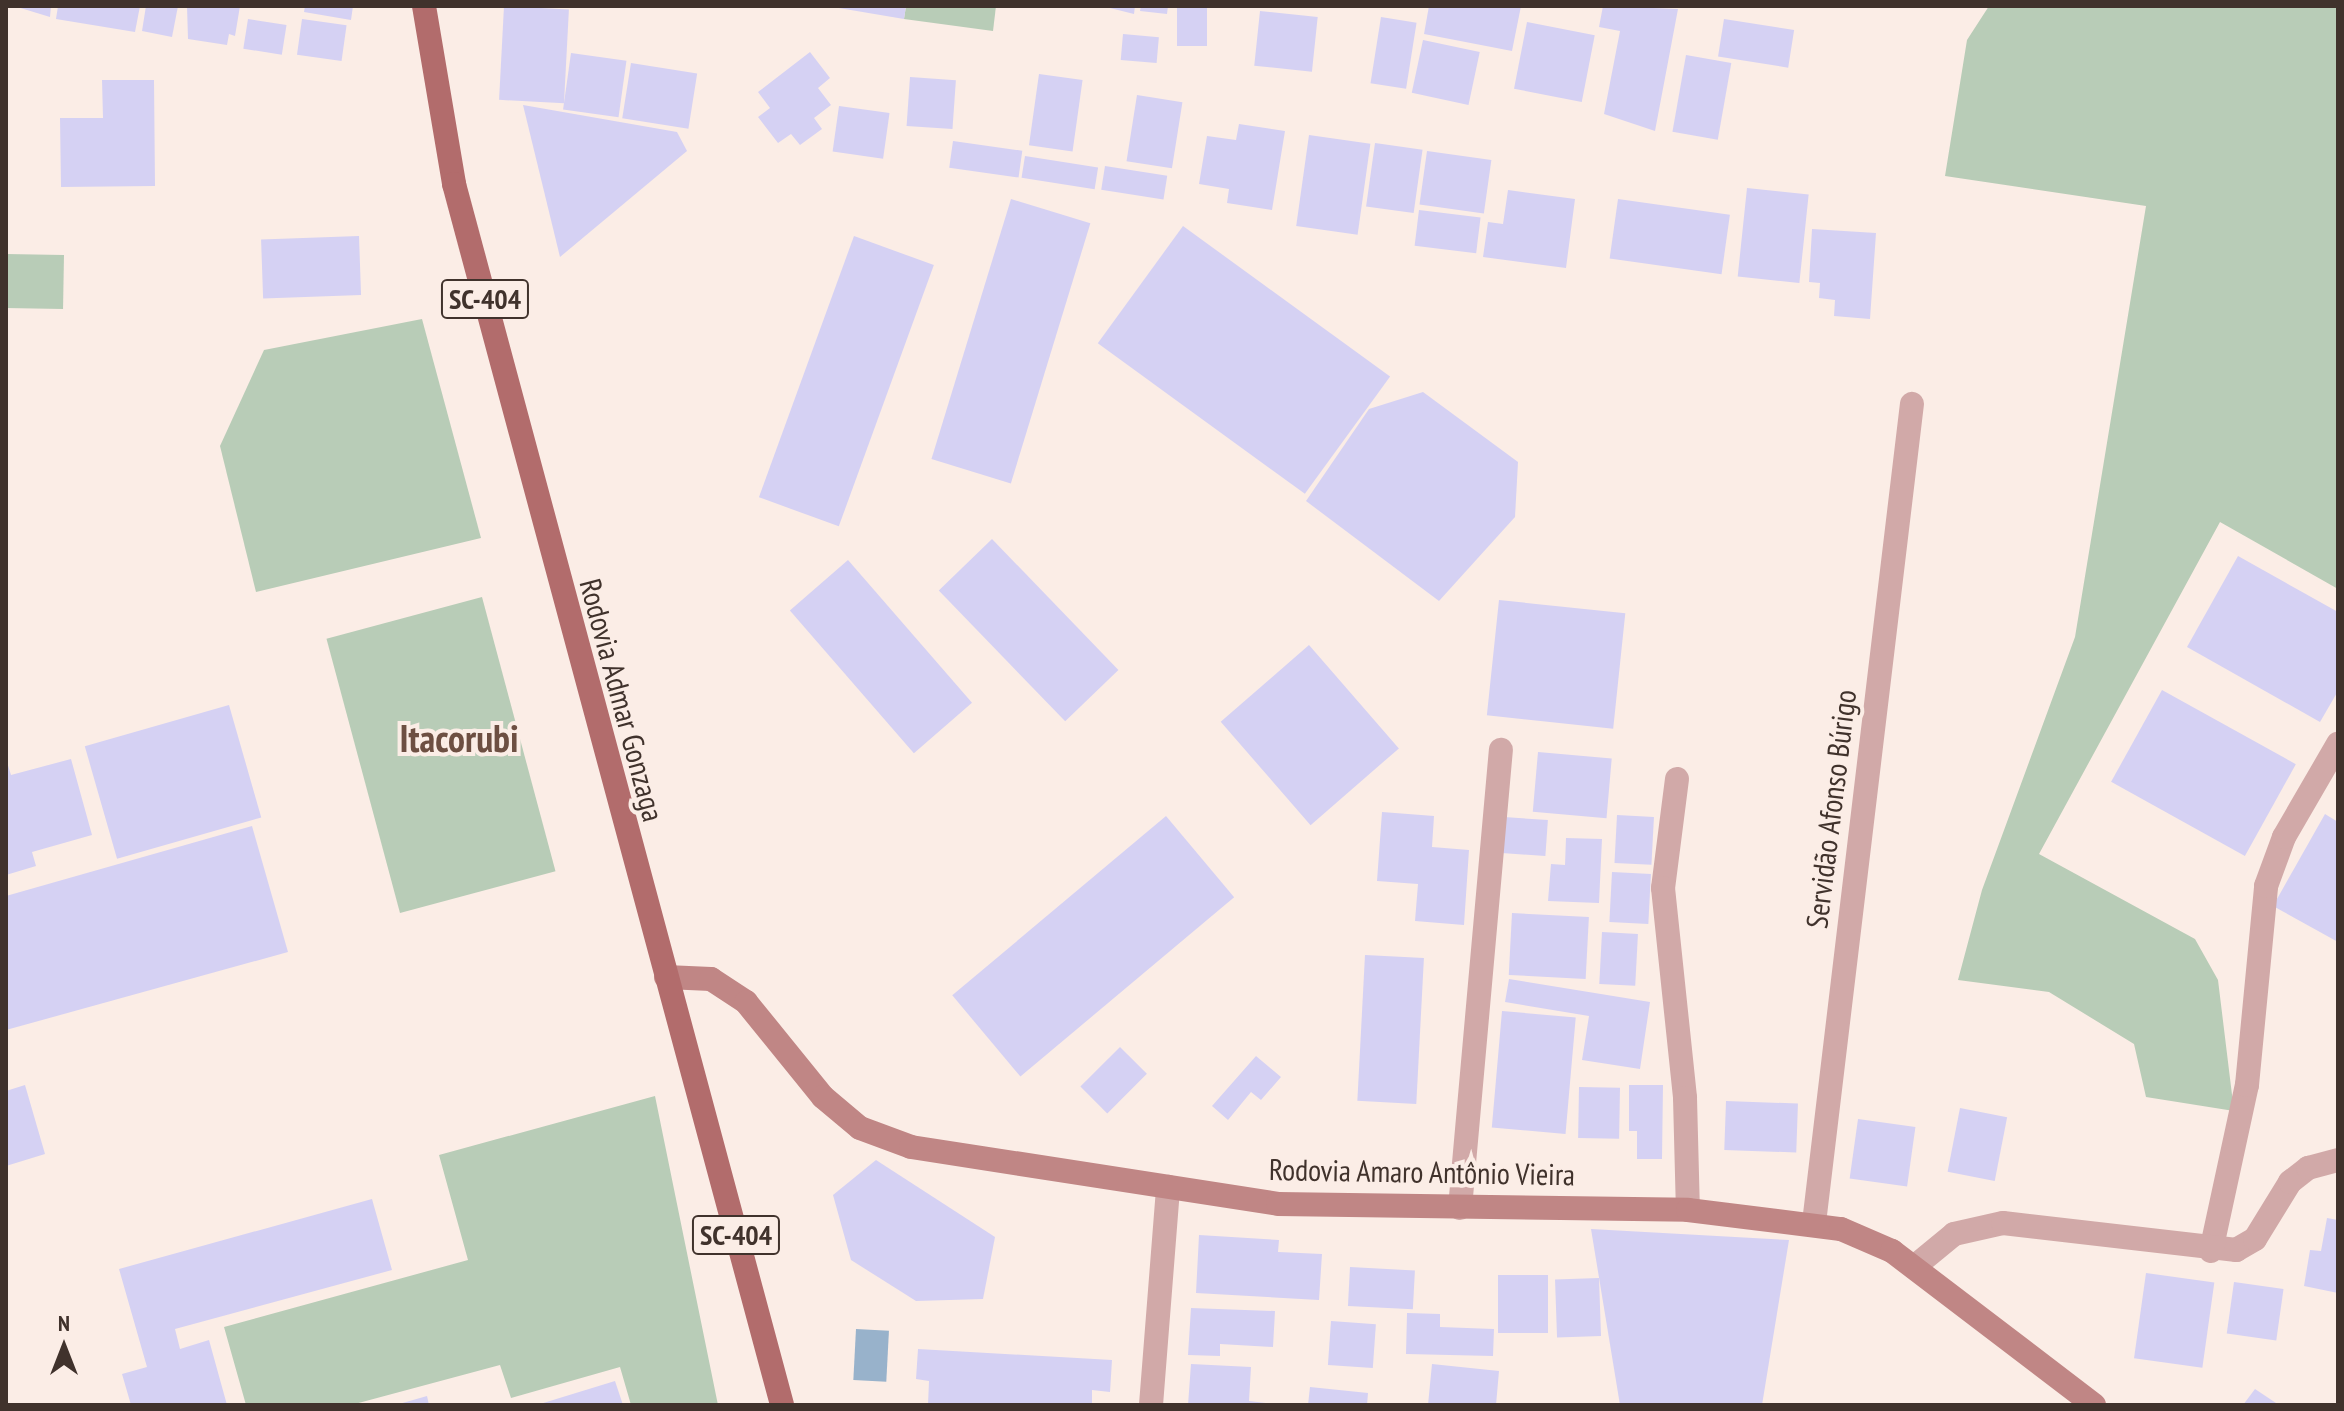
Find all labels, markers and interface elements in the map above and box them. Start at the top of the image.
road number: SC-404 [439,275,531,323]
street label: Rodovia Admar Gonzaga [572,574,672,826]
street label: Servidão Afonso Búrigo [1798,687,1864,931]
district label: Itacorubi [400,715,518,761]
street label: Rodovia Amaro Antônio Vieira [1267,1151,1577,1193]
road number: SC-404 [690,1211,782,1259]
north arrow [24,1307,104,1387]
text: N [58,1309,70,1337]

